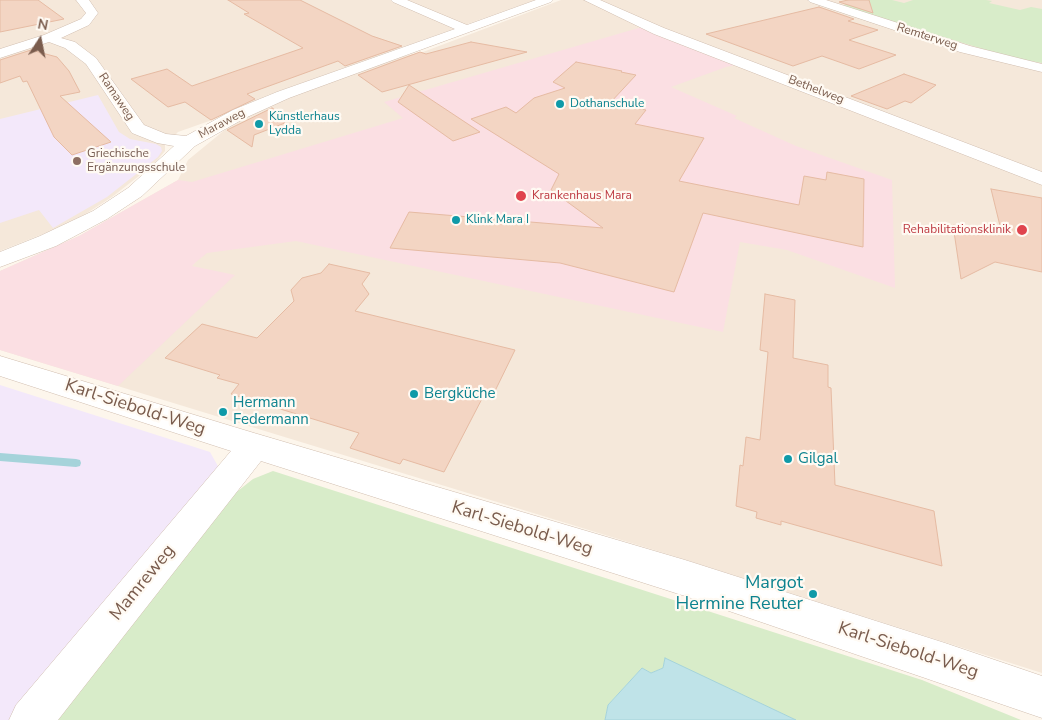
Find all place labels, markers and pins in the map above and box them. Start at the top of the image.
place label: Dothanschule [570,97,644,111]
marker: Dothanschule [554,98,566,110]
place label: Künstlerhaus Lydda [269,110,340,138]
marker: Künstlerhaus Lydda [253,118,265,130]
place label: Griechische Ergänzungsschule [87,147,185,175]
marker: Griechische Ergänzungsschule [71,155,83,167]
marker: Krankenhaus Mara [514,189,528,203]
place label: Krankenhaus Mara [532,189,632,203]
place label: Klink Mara I [466,213,529,227]
marker: Klink Mara I [450,214,462,226]
place label: Rehabilitationsklinik [903,223,1011,237]
marker: Rehabilitationsklinik [1015,223,1029,237]
place label: Bergküche [424,385,496,403]
marker: Bergküche [408,388,420,400]
place label: Hermann Federmann [233,394,309,429]
marker: Hermann Federmann [217,406,229,418]
place label: Gilgal [798,450,838,468]
marker: Gilgal [782,453,794,465]
place label: Margot Hermine Reuter [676,573,803,616]
marker: Margot Hermine Reuter [807,588,819,600]

